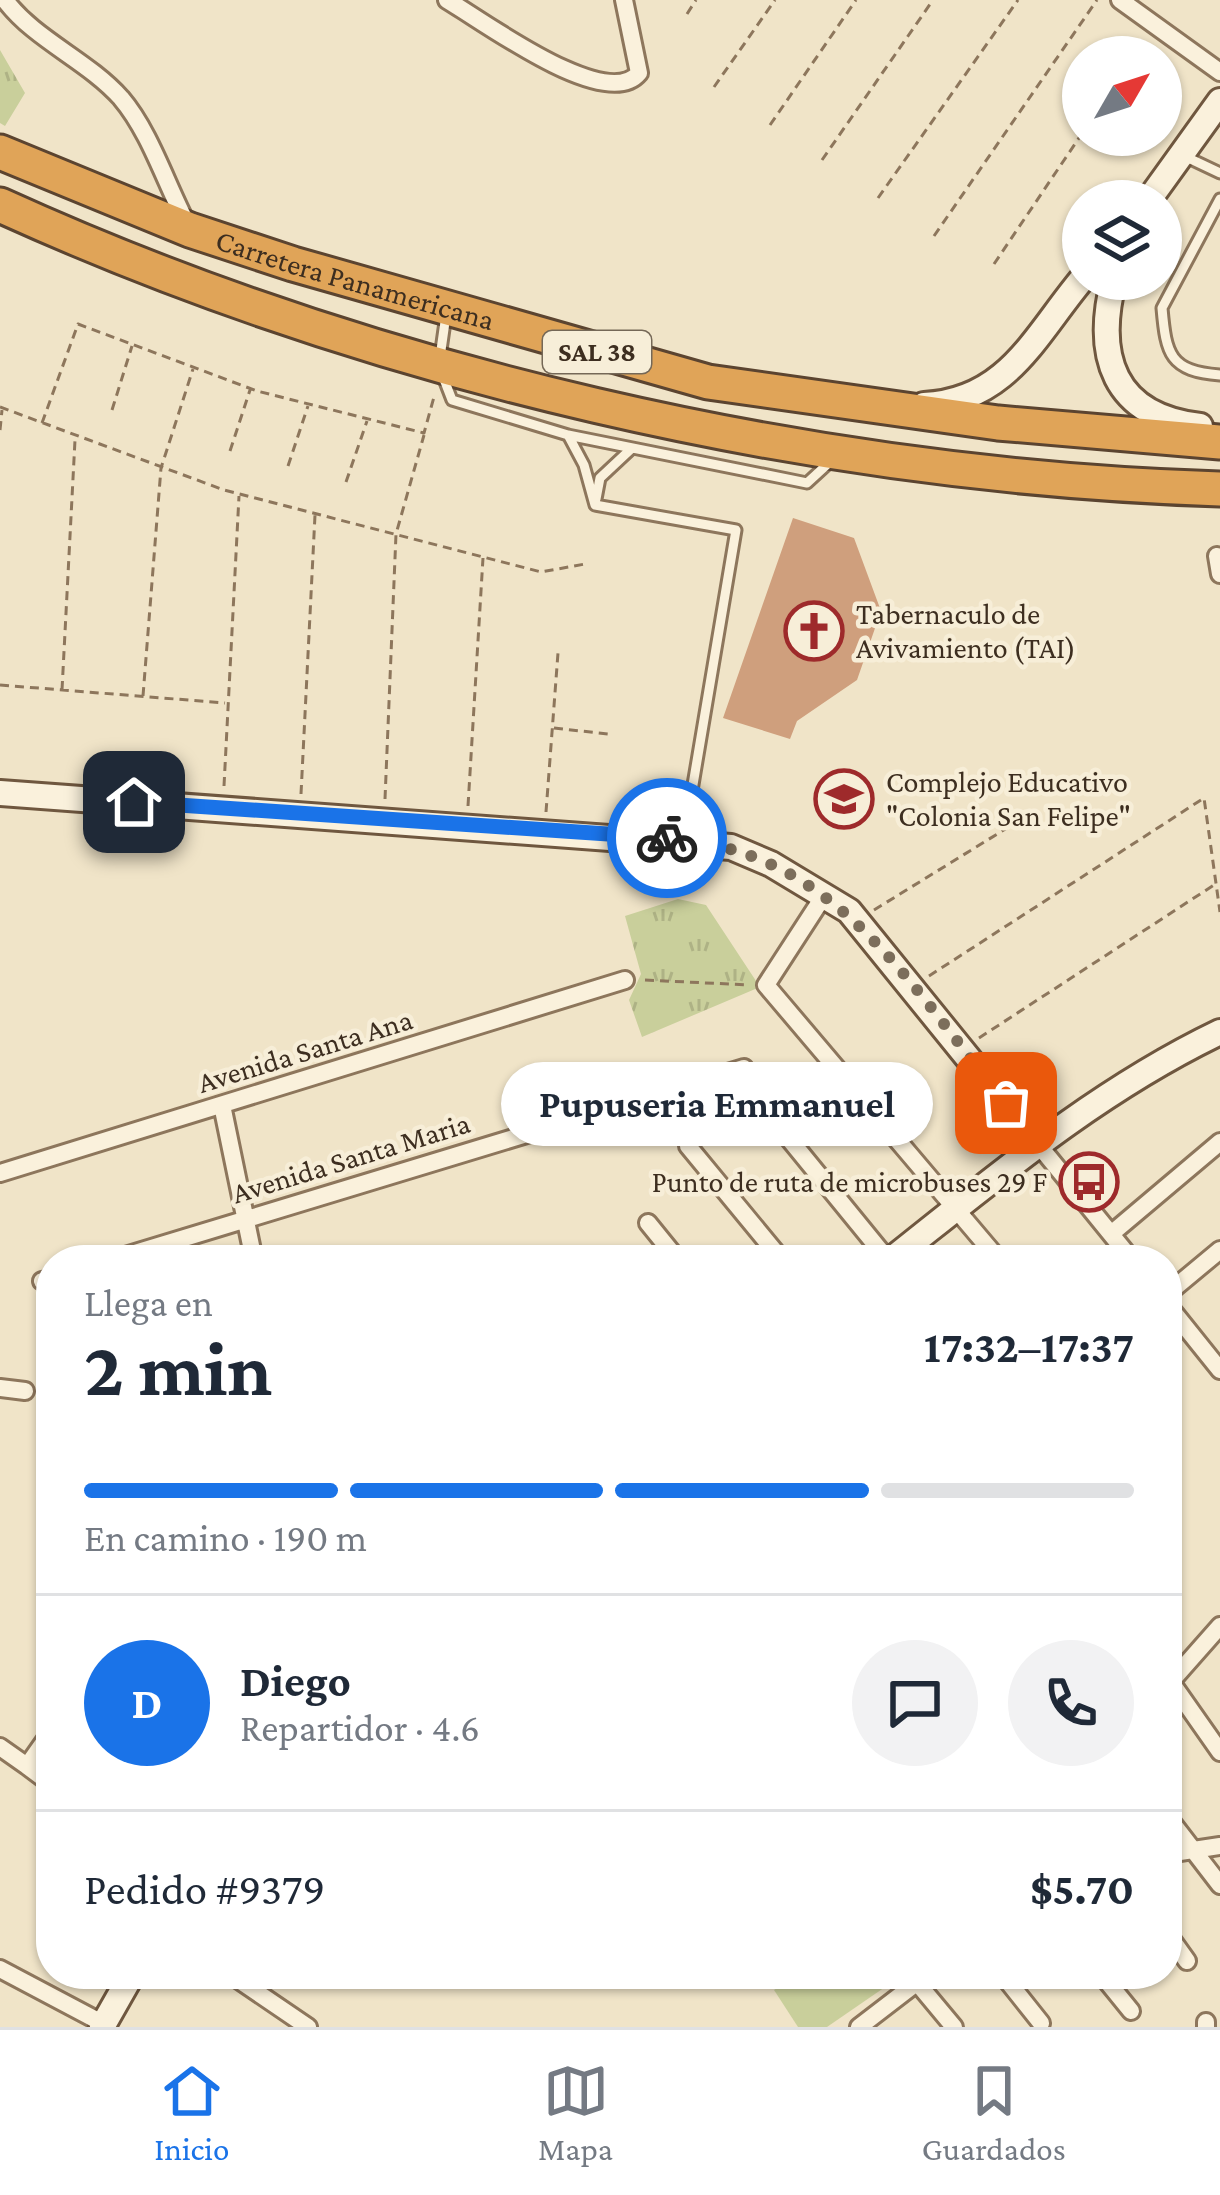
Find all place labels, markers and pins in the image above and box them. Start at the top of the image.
place label: Tabernaculo de Avivamiento (TAI) [856,597,1076,665]
church icon: Tabernaculo de Avivamiento (TAI) [783,600,845,662]
pin [83,751,185,853]
place label: Complejo Educativo "Colonia San Felipe" [886,765,1131,833]
school or university icon: Complejo Educativo "Colonia San Felipe" [813,768,875,830]
pin [955,1052,1057,1154]
callout: Pupuseria Emmanuel [502,1061,934,1145]
bus stop icon: Punto de ruta de microbuses 29 F [1058,1151,1120,1213]
place label: Punto de ruta de microbuses 29 F [652,1165,1047,1198]

